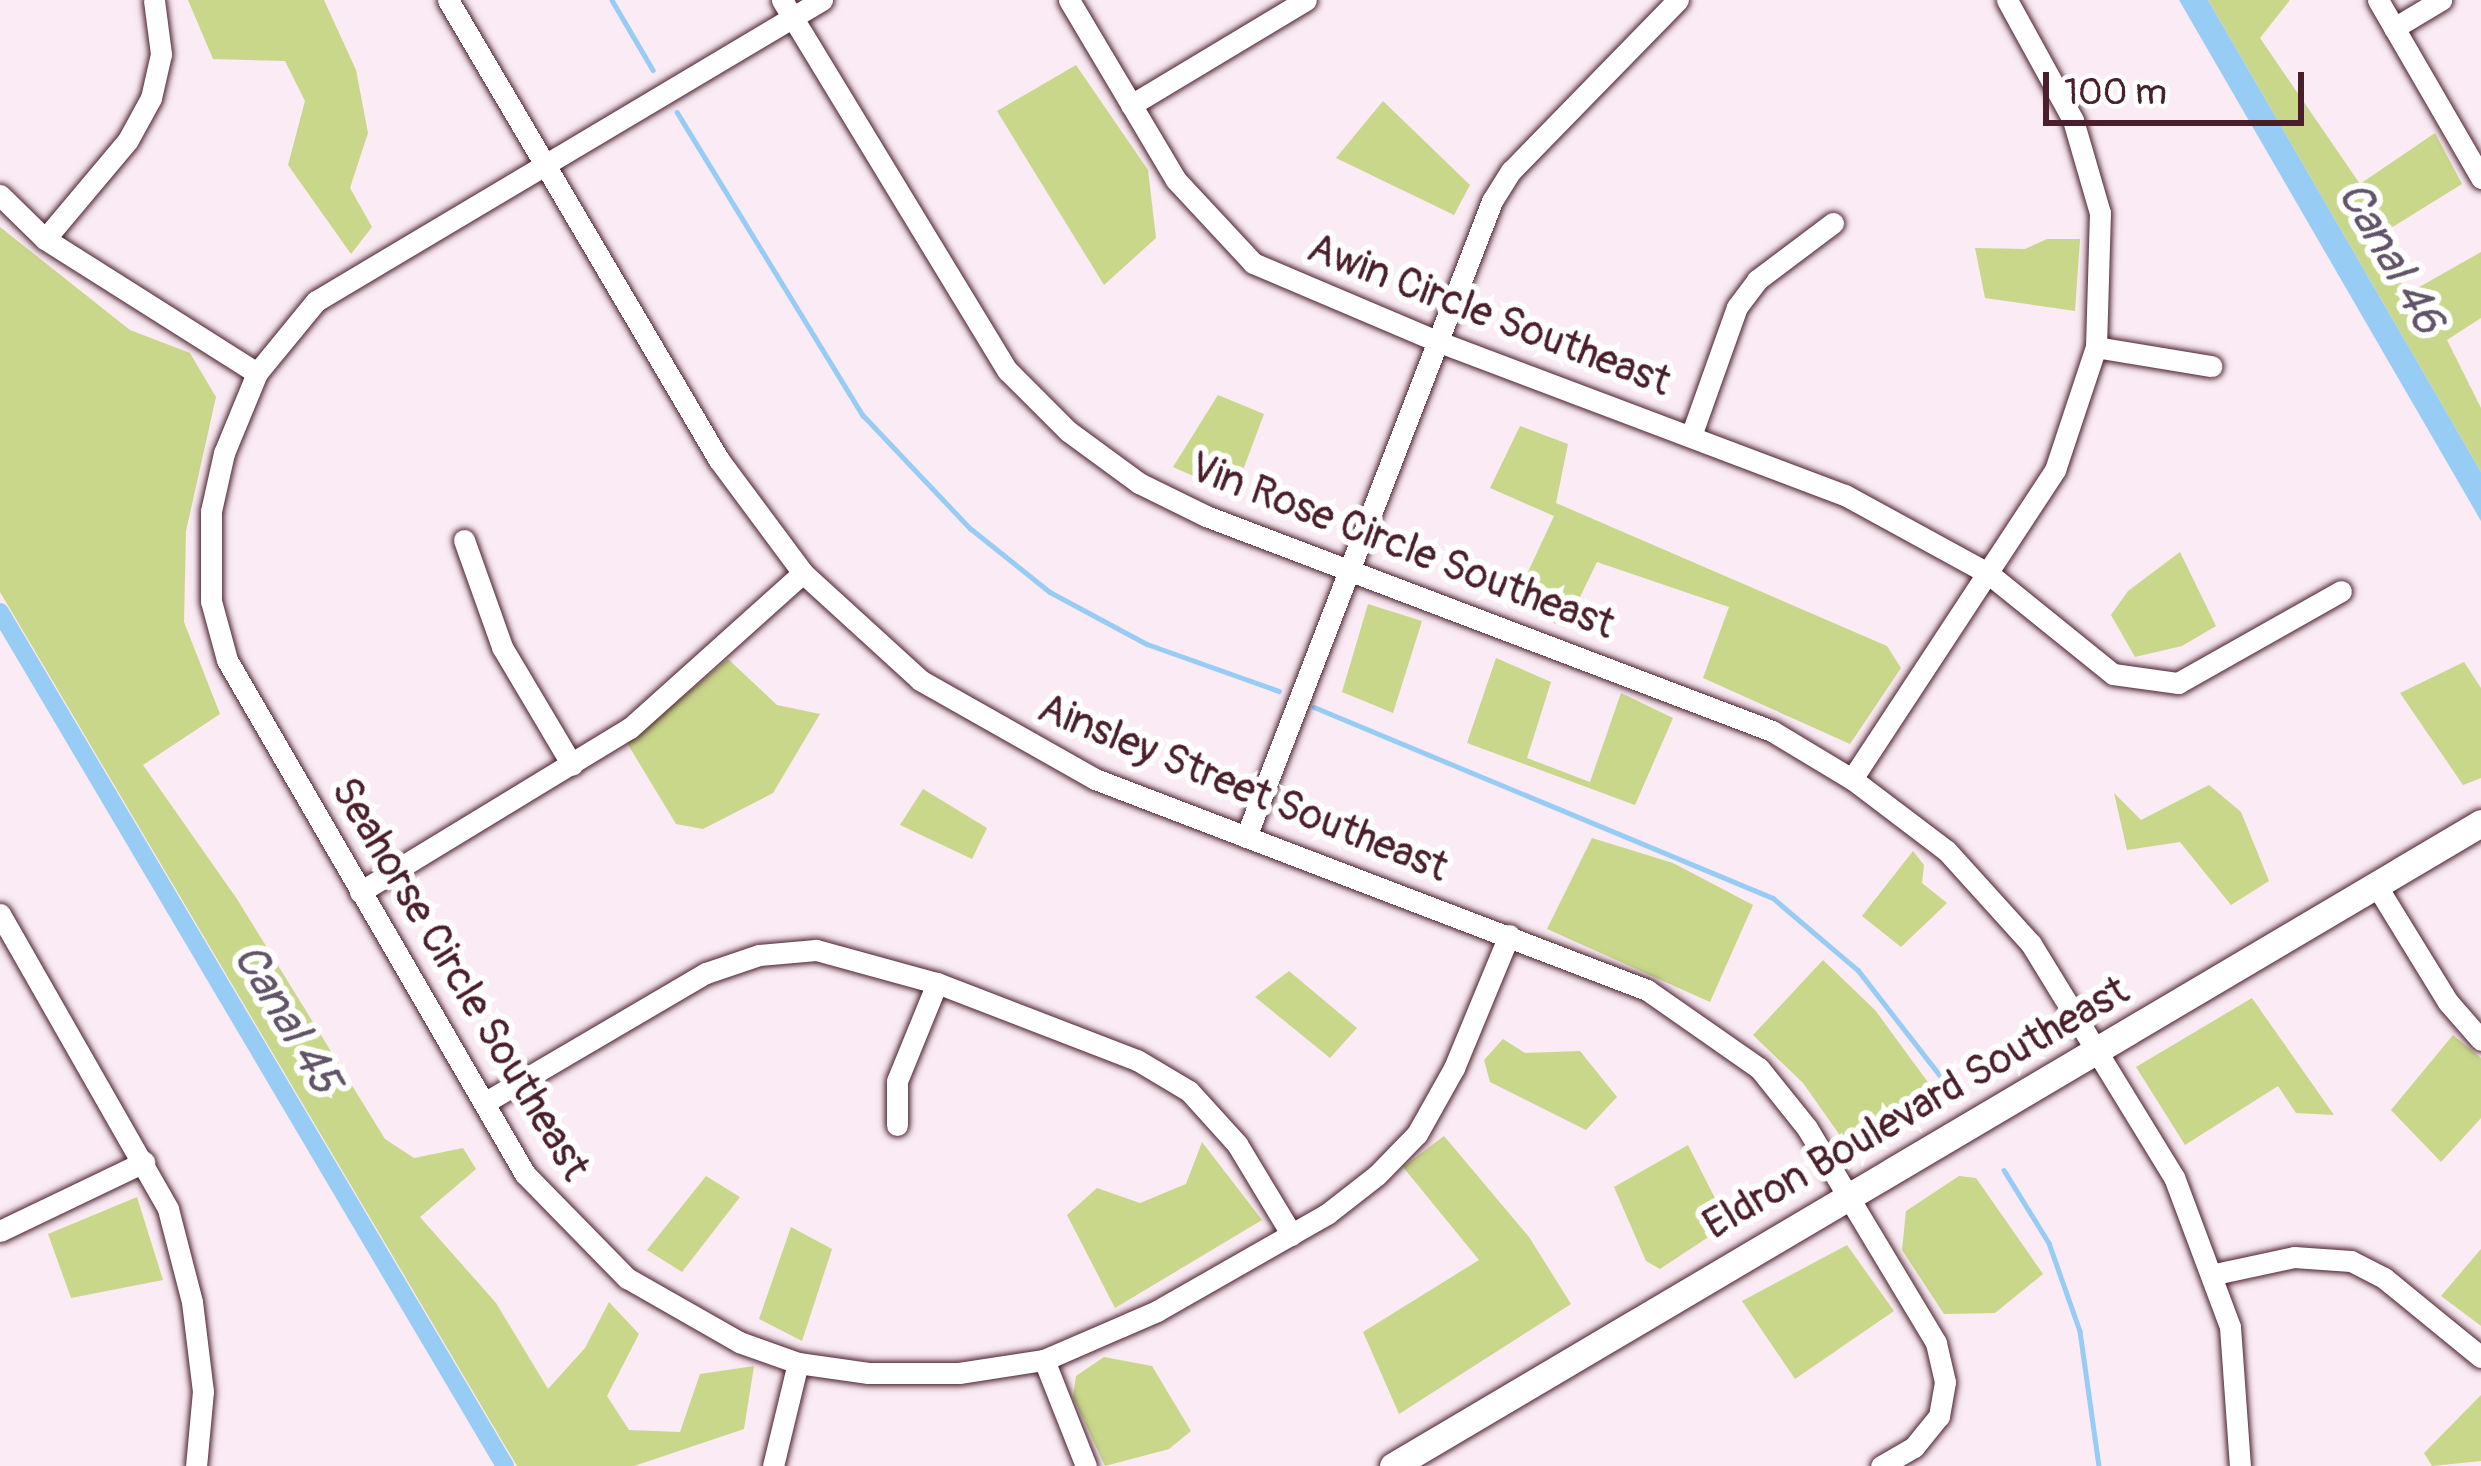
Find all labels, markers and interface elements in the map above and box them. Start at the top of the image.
scale bar [2049,48,2310,122]
text: 100 m [2064,70,2167,115]
water label: Canal 46 [2325,172,2455,344]
street label: Awin Circle Southeast [1300,223,1678,407]
street label: Vin Rose Circle Southeast [1183,442,1621,650]
street label: Ainsley Street Southeast [1031,683,1455,893]
street label: Seahorse Circle Southeast [320,769,600,1189]
water label: Canal 45 [220,935,352,1103]
street label: Eldron Boulevard Southeast [1694,965,2138,1251]

